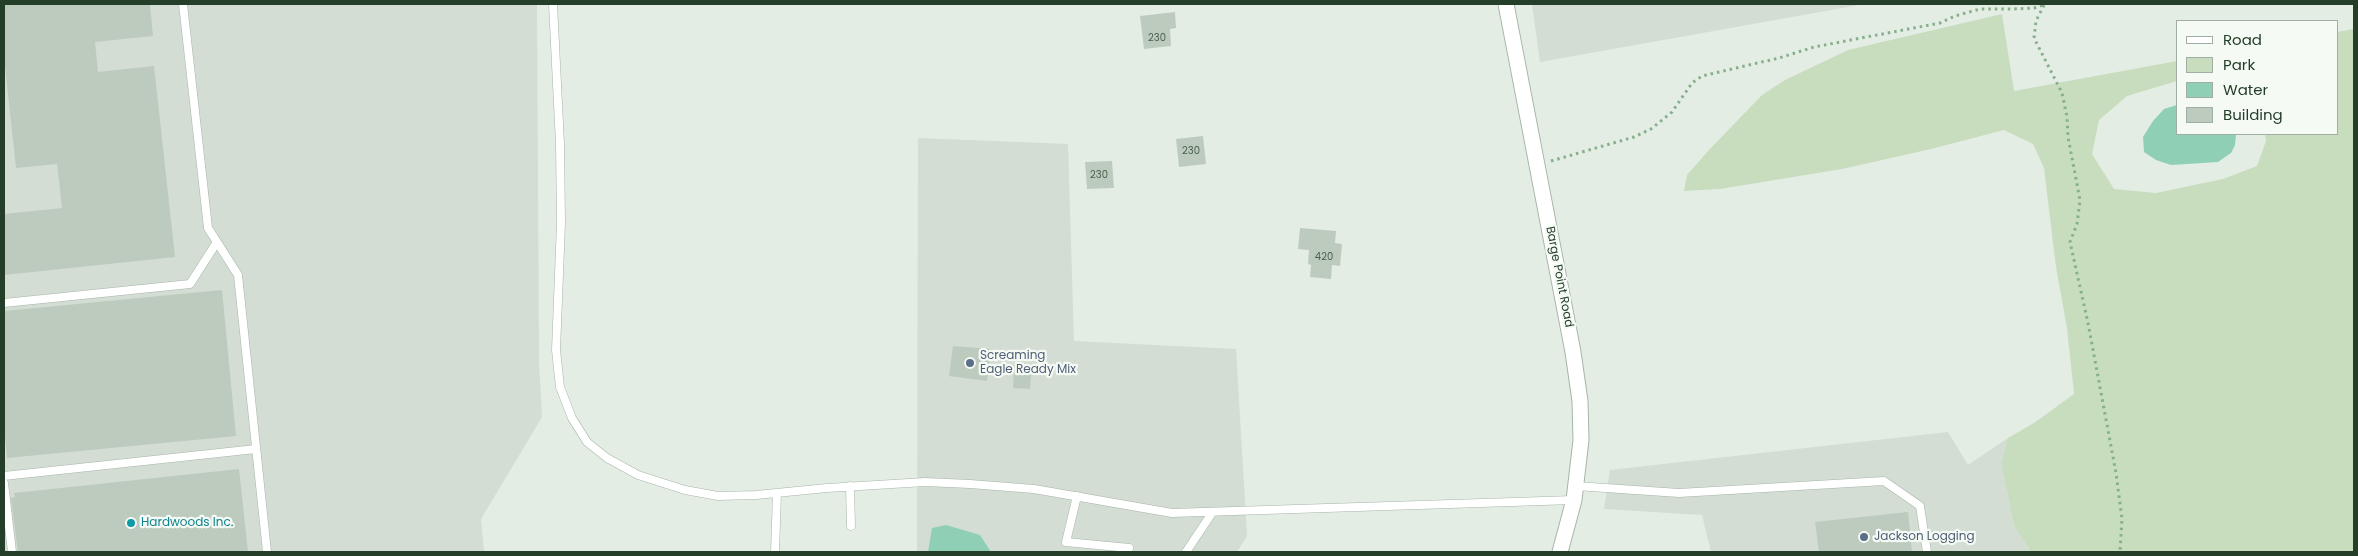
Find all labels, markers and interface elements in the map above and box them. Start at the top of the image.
legend [2176,20,2338,135]
text: Road [2223,29,2262,50]
house number: 230 [1148,32,1166,44]
text: Park [2223,54,2255,75]
text: Water [2223,79,2268,100]
text: Building [2223,104,2283,125]
house number: 230 [1182,145,1200,157]
house number: 230 [1090,169,1108,181]
street label: Barge Point Road [1542,225,1576,329]
house number: 420 [1315,251,1333,263]
place label: Screaming Eagle Ready Mix [980,349,1076,377]
marker: Screaming Eagle Ready Mix [964,357,976,369]
place label: Hardwoods Inc. [141,516,233,530]
marker: Hardwoods Inc. [125,517,137,529]
place label: Jackson Logging [1874,530,1975,544]
marker: Jackson Logging [1858,531,1870,543]

